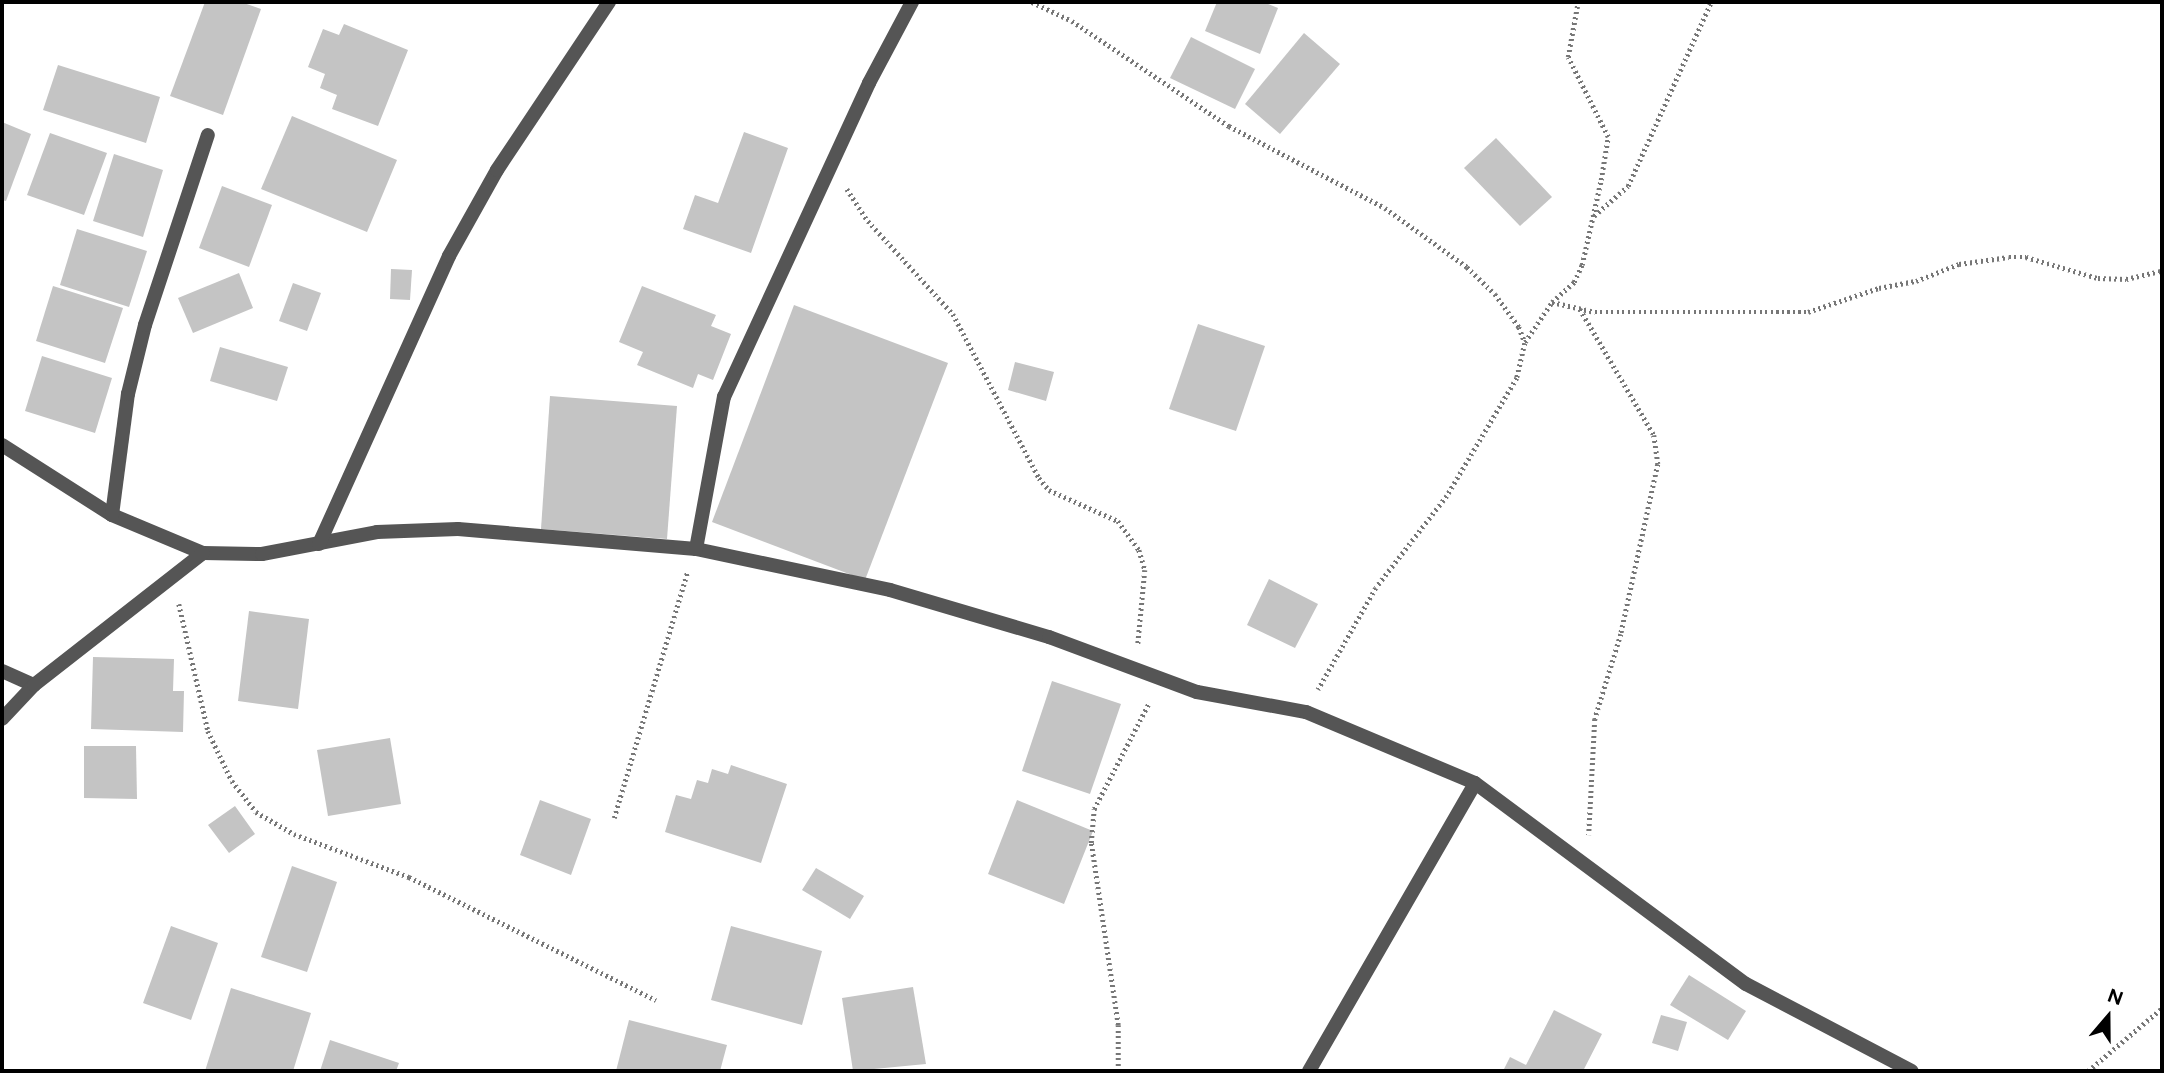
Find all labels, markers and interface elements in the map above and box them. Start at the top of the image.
north arrow [2073,982,2143,1052]
text: N [2105,983,2126,1010]

